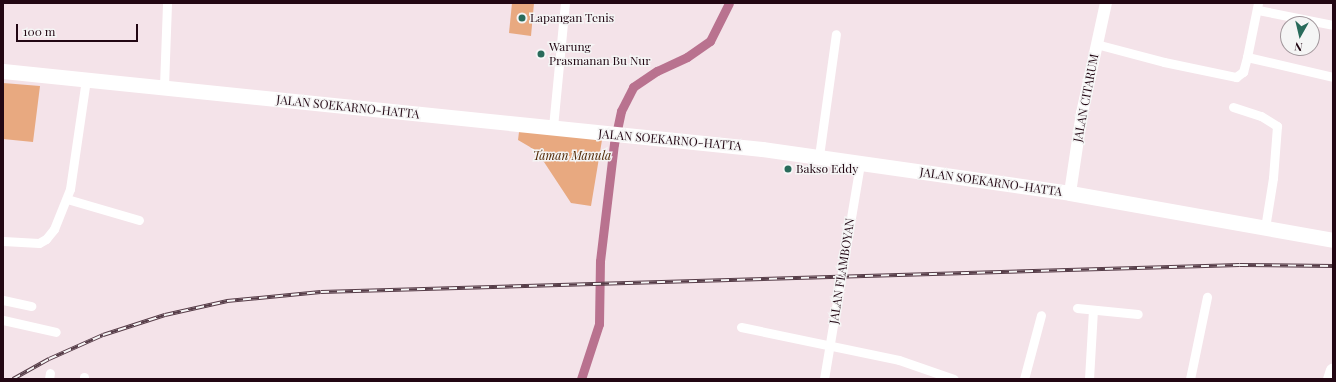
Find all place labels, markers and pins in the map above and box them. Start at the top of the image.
place label: Lapangan Tenis [530,11,614,25]
marker: Lapangan Tenis [517,13,527,23]
place label: Warung Prasmanan Bu Nur [549,40,651,68]
marker: Warung Prasmanan Bu Nur [536,49,546,59]
place label: Bakso Eddy [796,162,858,176]
marker: Bakso Eddy [783,164,793,174]

